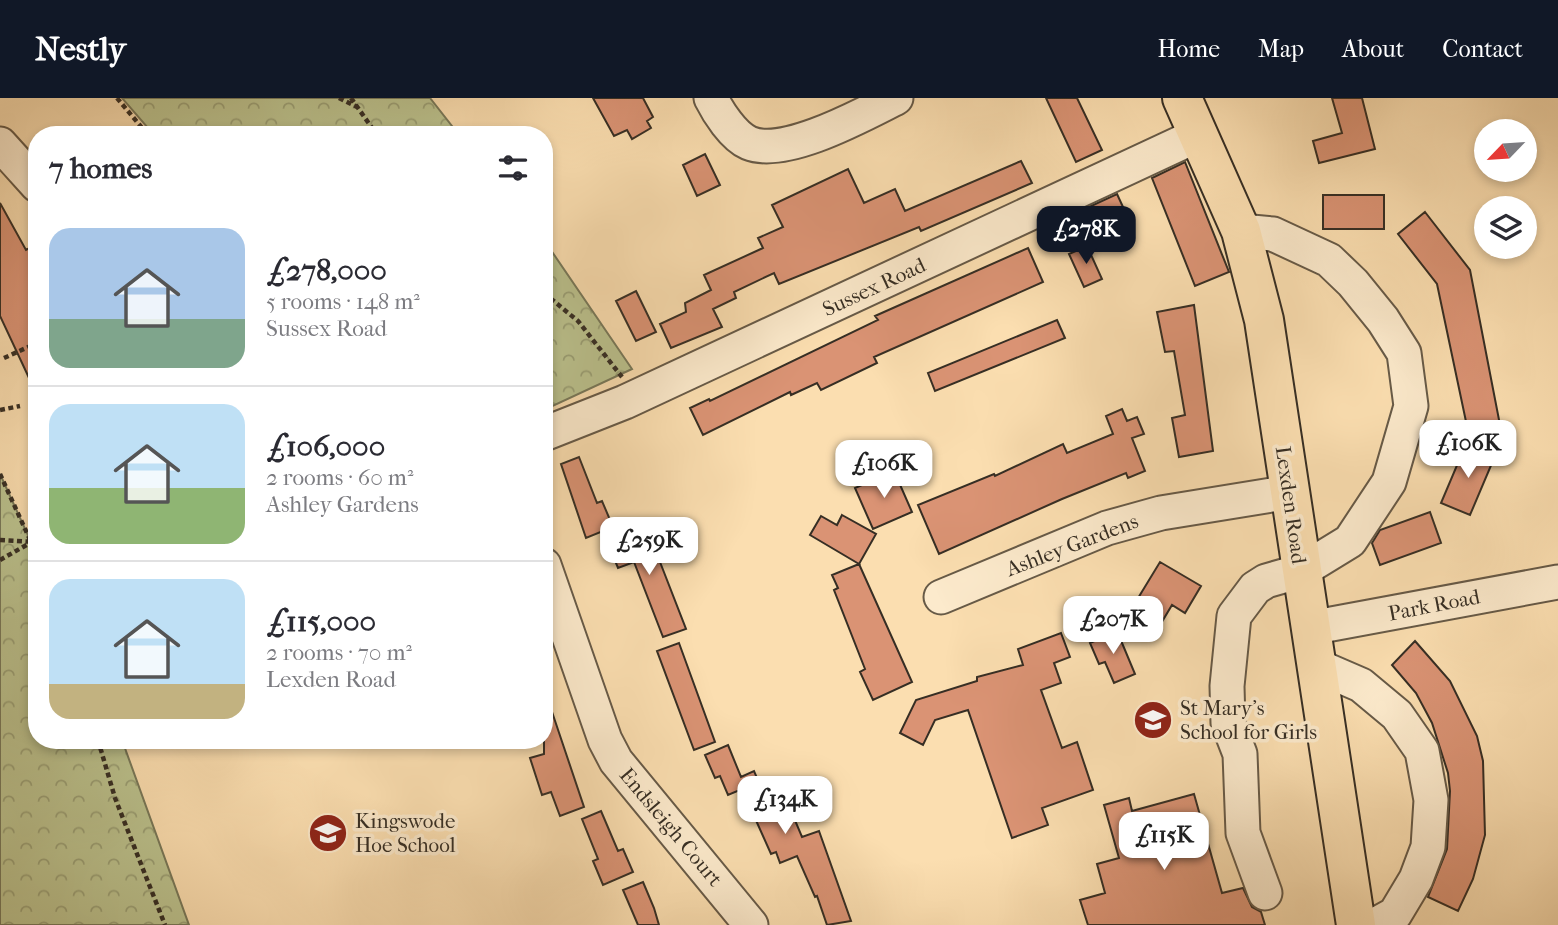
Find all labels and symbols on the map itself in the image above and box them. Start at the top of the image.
north arrow [1474,119,1536,182]
pin: £278K [1037,206,1135,266]
street label: Sussex Road [819,253,930,321]
pin: £106K [1419,420,1517,480]
pin: £106K [835,440,933,500]
street label: Lexden Road [1271,445,1311,566]
street label: Ashley Gardens [1002,509,1142,582]
pin: £259K [600,518,698,577]
street label: Park Road [1386,584,1482,626]
pin: £207K [1064,596,1162,656]
place label: St Mary's School for Girls [1180,696,1317,744]
school or university icon: St Mary's School for Girls [1132,699,1174,741]
street label: Endsleigh Court [615,763,728,891]
pin: £134K [736,776,834,836]
place label: Kingswode Hoe School [355,809,456,857]
school or university icon: Kingswode Hoe School [307,812,349,854]
pin: £115K [1115,812,1213,872]

